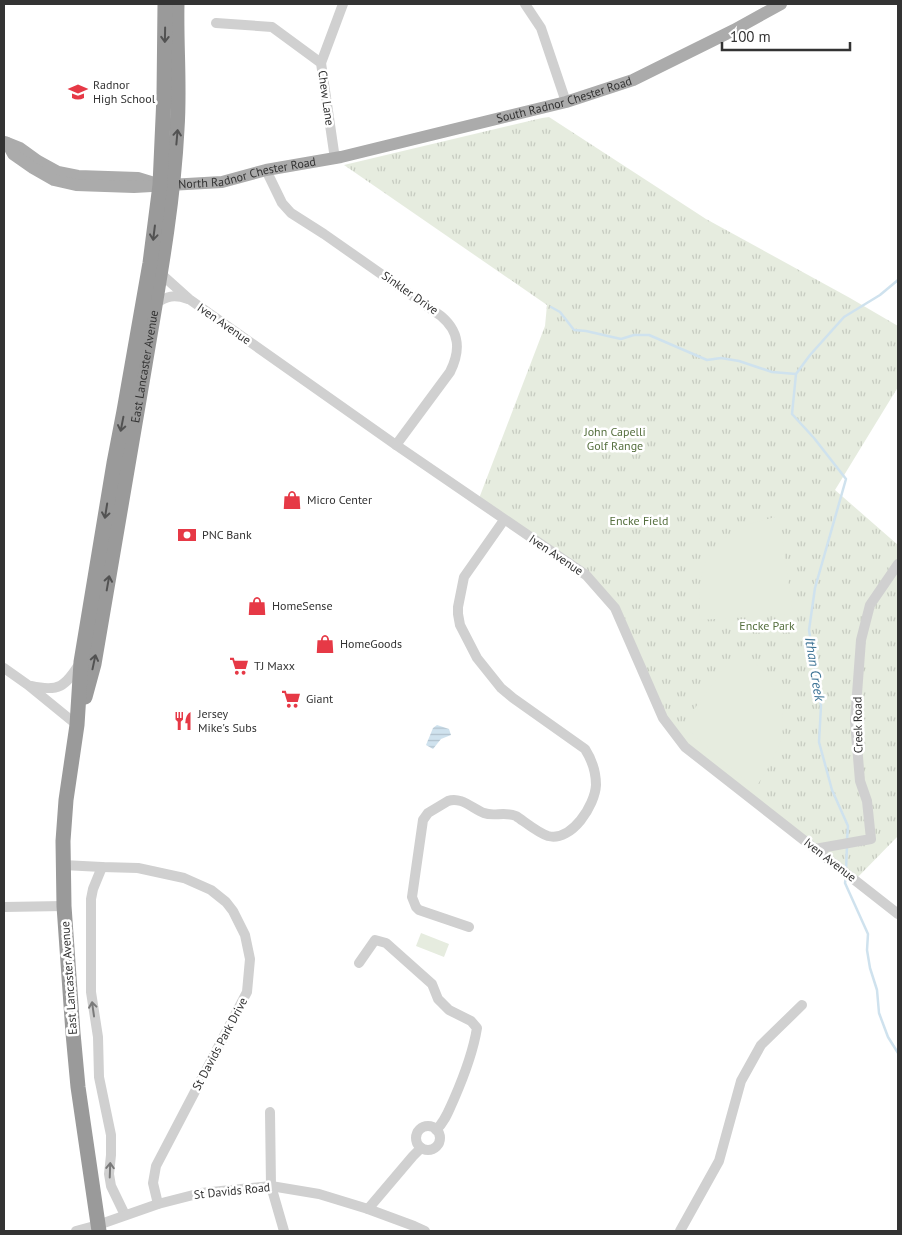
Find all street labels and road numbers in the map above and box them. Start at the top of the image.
street label: Chew Lane [315,69,338,127]
street label: South Radnor Chester Road [495,73,634,126]
street label: North Radnor Chester Road [178,153,317,191]
street label: Sinkler Drive [379,268,441,318]
street label: Iven Avenue [195,300,254,348]
street label: East Lancaster Avenue [127,309,161,424]
street label: Iven Avenue [526,531,586,578]
street label: Creek Road [850,696,865,754]
street label: Iven Avenue [801,835,859,885]
street label: East Lancaster Avenue [57,921,80,1035]
street label: St Davids Park Drive [189,995,250,1093]
street label: St Davids Road [193,1179,271,1202]

